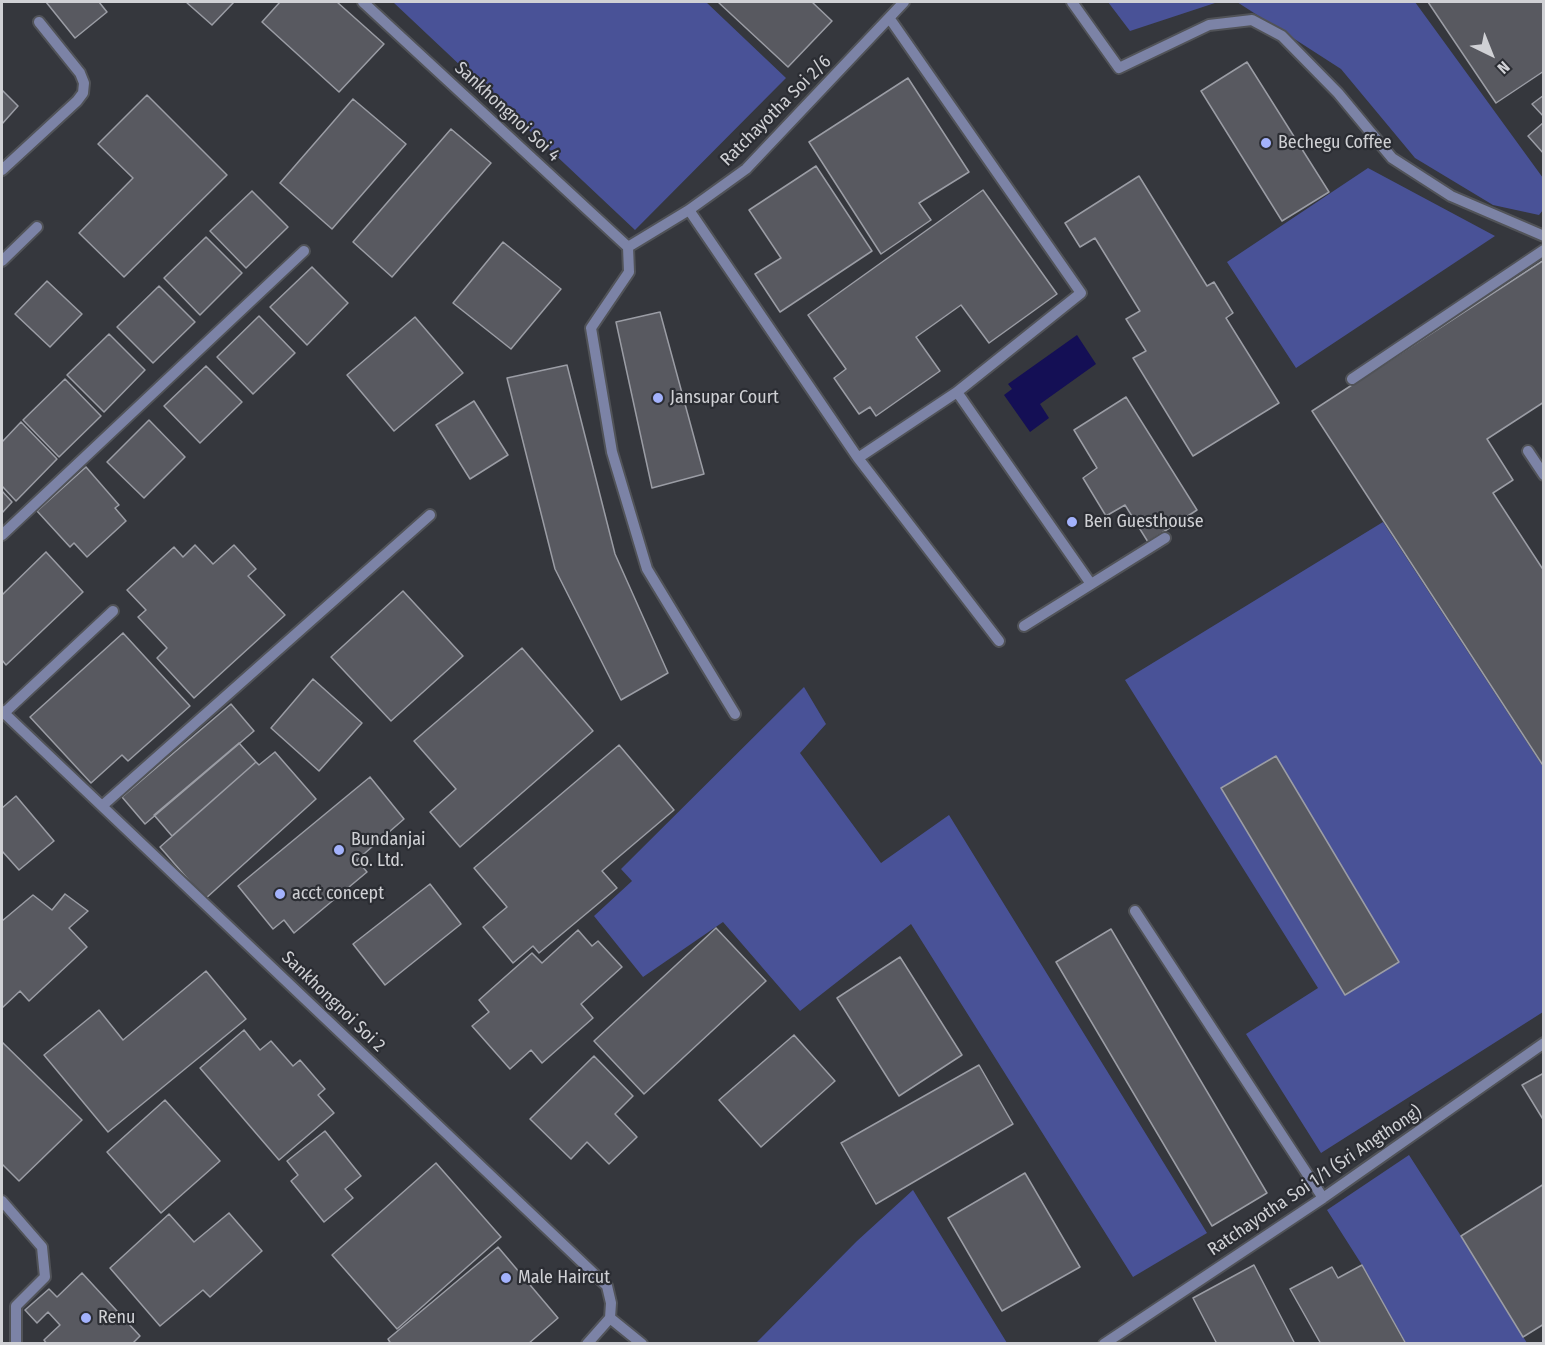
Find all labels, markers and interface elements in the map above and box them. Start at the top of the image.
north arrow [1461,24,1521,84]
street label: Ratchayotha Soi 2/6 [716,51,836,171]
text: N [1494,57,1514,78]
street label: Sankhongnoi Soi 4 [450,58,564,166]
place label: Bechegu Coffee [1278,132,1392,154]
marker: Bechegu Coffee [1259,136,1273,150]
place label: Jansupar Court [670,387,779,409]
marker: Jansupar Court [651,391,665,405]
place label: Ben Guesthouse [1084,511,1204,533]
marker: Ben Guesthouse [1065,515,1079,529]
place label: Bundanjai Co. Ltd. [351,829,426,872]
marker: Bundanjai Co. Ltd. [332,843,346,857]
place label: acct concept [292,883,384,905]
marker: acct concept [273,887,287,901]
street label: Sankhongnoi Soi 2 [277,947,389,1057]
street label: Ratchayotha Soi 1/1 (Sri Angthong) [1204,1101,1426,1261]
place label: Male Haircut [518,1267,610,1289]
marker: Male Haircut [499,1271,513,1285]
place label: Renu [98,1307,135,1329]
marker: Renu [79,1311,93,1325]

